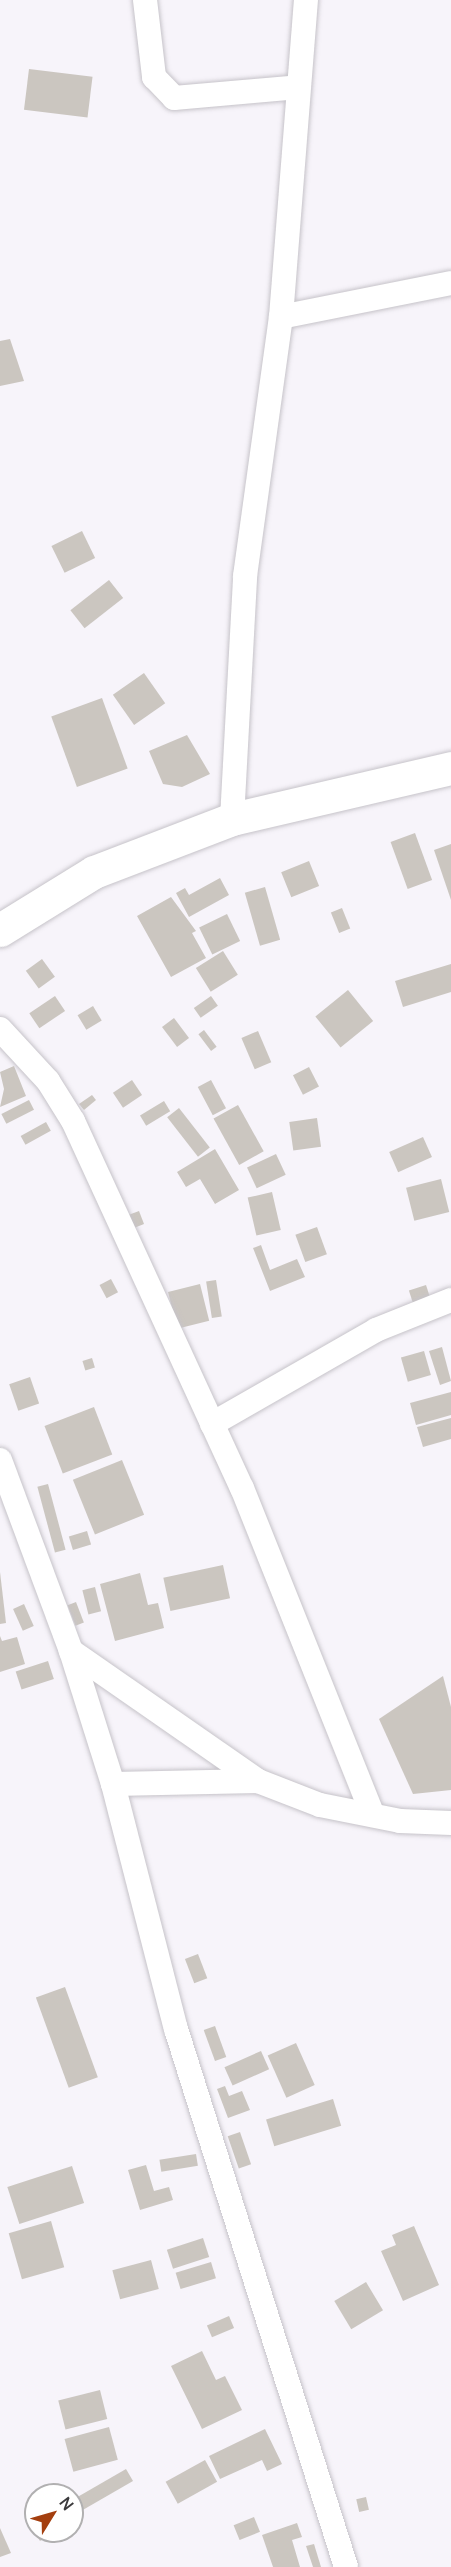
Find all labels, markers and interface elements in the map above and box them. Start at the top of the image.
north arrow [24,2483,84,2543]
text: N [55,2492,79,2515]

